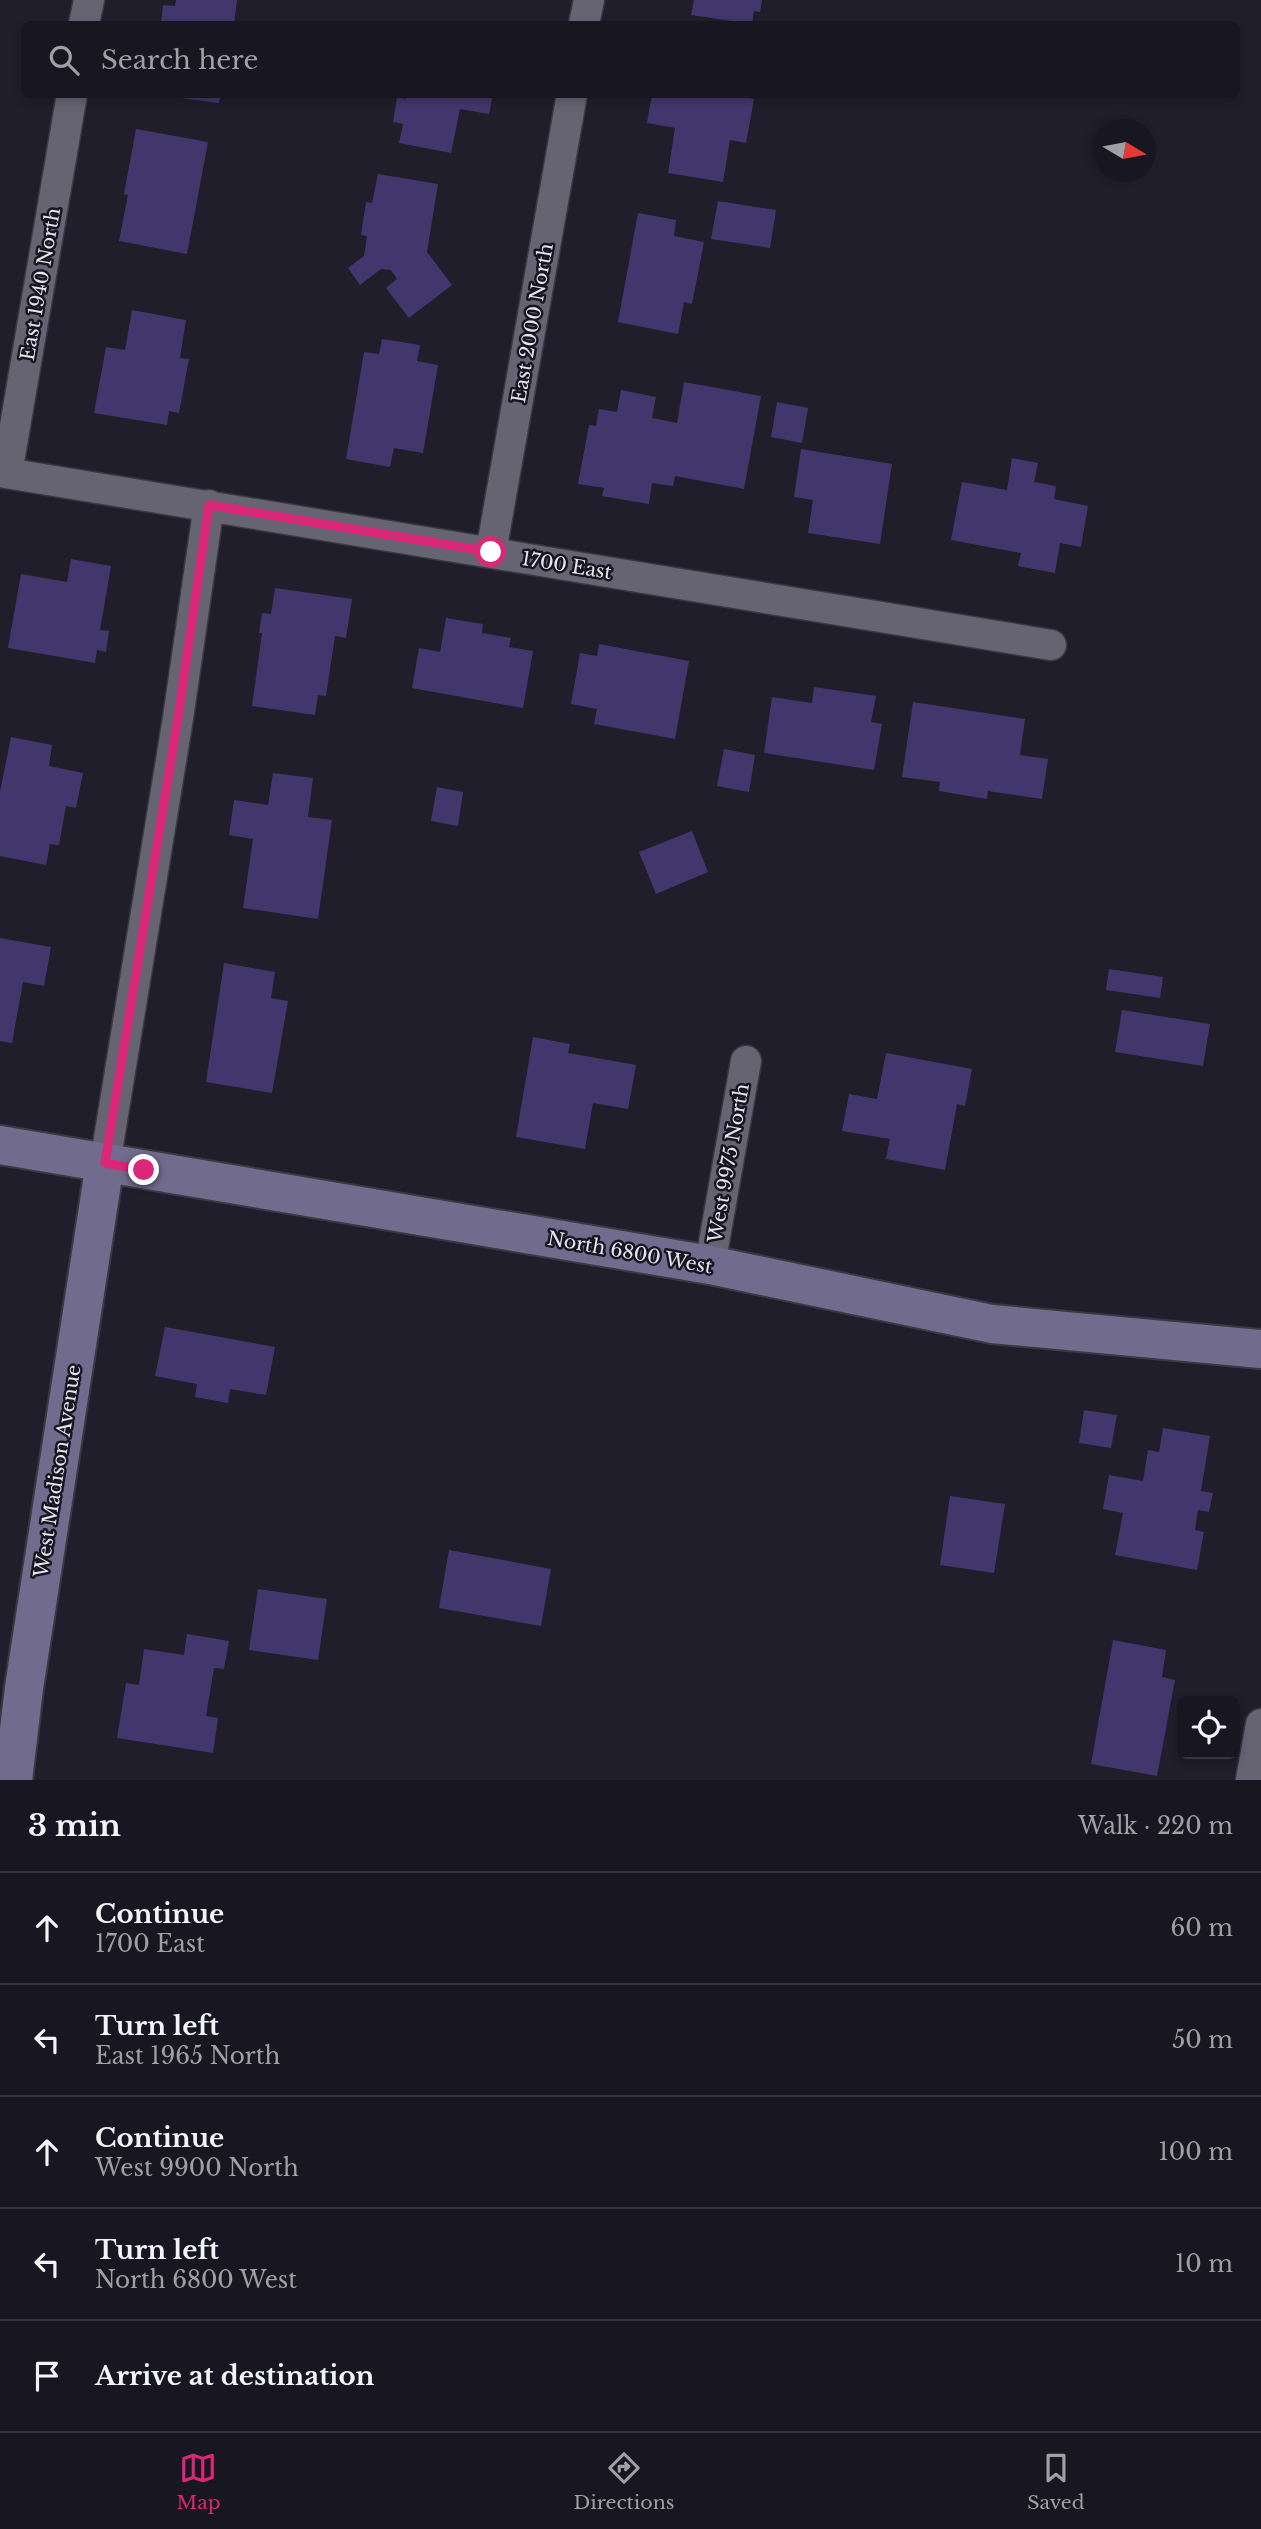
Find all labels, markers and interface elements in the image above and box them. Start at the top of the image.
search box [21,21,1240,98]
icon: search [45,41,83,79]
text: Search here [101,44,258,76]
north arrow [1093,119,1156,182]
street label: East 1940 North [16,206,65,362]
street label: East 2000 North [507,241,558,405]
route start [475,536,506,567]
street label: 1700 East [520,547,614,584]
street label: West 9975 North [703,1082,754,1245]
route end [128,1154,159,1185]
street label: North 6800 West [546,1227,715,1278]
street label: West Madison Avenue [29,1363,86,1580]
map controls [1177,1696,1240,1759]
button: locate [1177,1696,1240,1759]
text: 3 min [28,1807,121,1844]
text: Walk · 220 m [1078,1812,1233,1840]
text: Continue [95,1898,224,1930]
icon: ahead [28,1909,66,1947]
text: 60 m [1171,1914,1233,1942]
text: 1700 East [95,1930,205,1958]
text: Turn left [95,2010,219,2042]
icon: left [28,2021,66,2059]
text: 50 m [1172,2026,1233,2054]
text: East 1965 North [95,2042,280,2070]
text: Continue [95,2122,224,2154]
icon: ahead [28,2133,66,2171]
text: 100 m [1159,2138,1233,2166]
text: West 9900 North [95,2154,299,2182]
text: Turn left [95,2234,219,2266]
icon: left [28,2245,66,2283]
text: 10 m [1175,2250,1233,2278]
text: North 6800 West [95,2266,297,2294]
icon: arrive [28,2357,66,2395]
text: Arrive at destination [95,2360,375,2392]
tab: Map [176,2449,221,2514]
tab: Directions [573,2449,674,2514]
tab: Saved [1027,2449,1085,2514]

